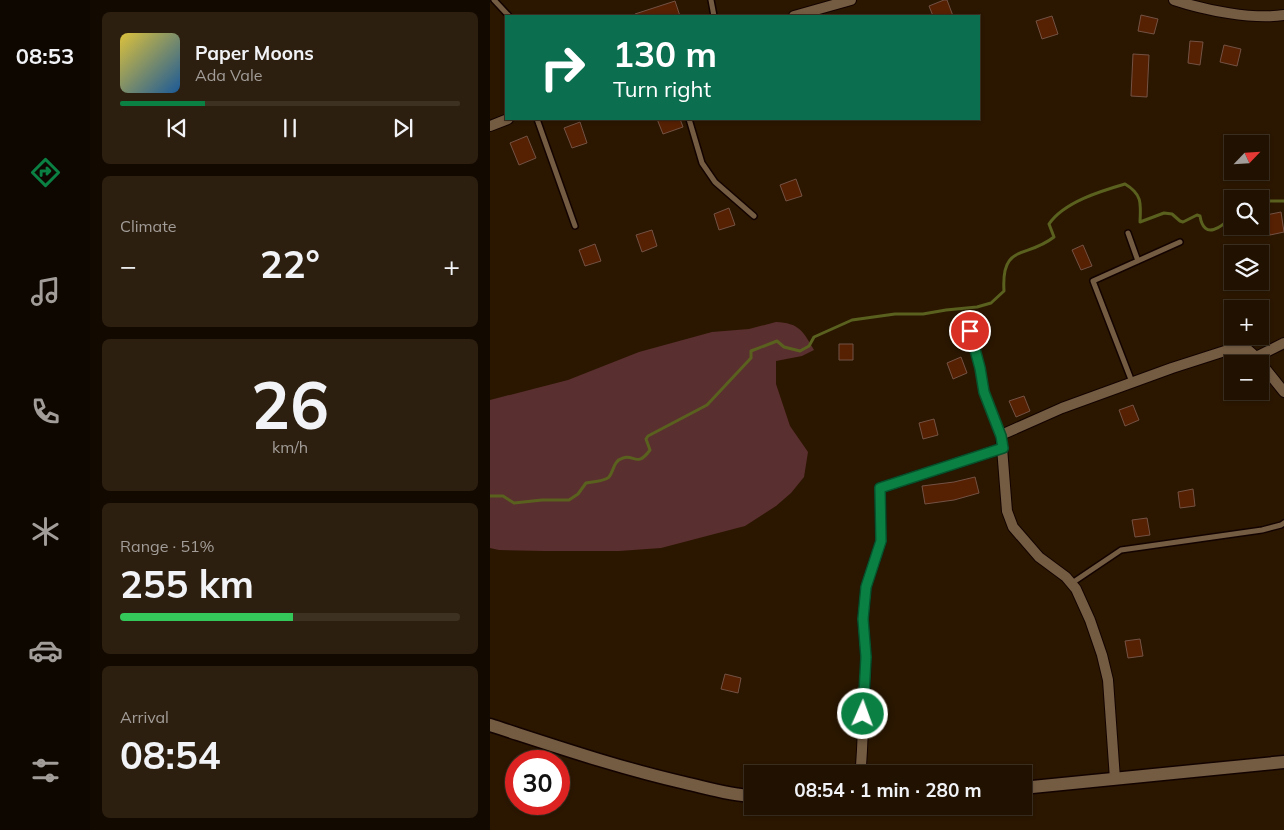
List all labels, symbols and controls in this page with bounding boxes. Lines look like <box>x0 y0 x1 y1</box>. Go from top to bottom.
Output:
text: 130 m <box>613 32 717 76</box>
icon: right <box>530 35 595 100</box>
text: Paper Moons <box>195 41 314 65</box>
text: 08:53 <box>16 42 74 70</box>
text: Ada Vale <box>195 65 262 85</box>
text: Turn right <box>613 75 711 103</box>
icon: previous <box>163 114 191 142</box>
icon: pause <box>276 114 304 142</box>
icon: next <box>389 114 417 142</box>
north arrow <box>1224 135 1269 180</box>
map controls <box>1224 135 1269 400</box>
icon: directions <box>28 155 63 190</box>
button: search <box>1224 190 1269 235</box>
text: Climate <box>120 216 176 236</box>
text: 22° <box>260 240 320 288</box>
button: layers <box>1224 245 1269 290</box>
text: − <box>120 248 137 283</box>
text: + <box>443 248 460 283</box>
icon: music <box>28 274 63 309</box>
button: + <box>1224 300 1269 345</box>
pin <box>949 310 991 352</box>
icon: arrive <box>956 317 984 345</box>
button: − <box>1224 355 1269 400</box>
text: 26 <box>251 364 329 445</box>
icon: phone <box>28 394 63 429</box>
text: km/h <box>272 437 308 457</box>
icon: climate <box>28 514 63 549</box>
text: Range · 51% <box>120 536 215 556</box>
text: 255 km <box>120 560 254 608</box>
icon: car <box>28 633 63 668</box>
position arrow <box>836 687 888 739</box>
text: Arrival <box>120 707 169 727</box>
text: 08:54 <box>120 731 221 779</box>
speed limit sign: 30 <box>505 750 570 815</box>
icon: filters <box>28 753 63 788</box>
text: 08:54 · 1 min · 280 m <box>794 778 982 802</box>

